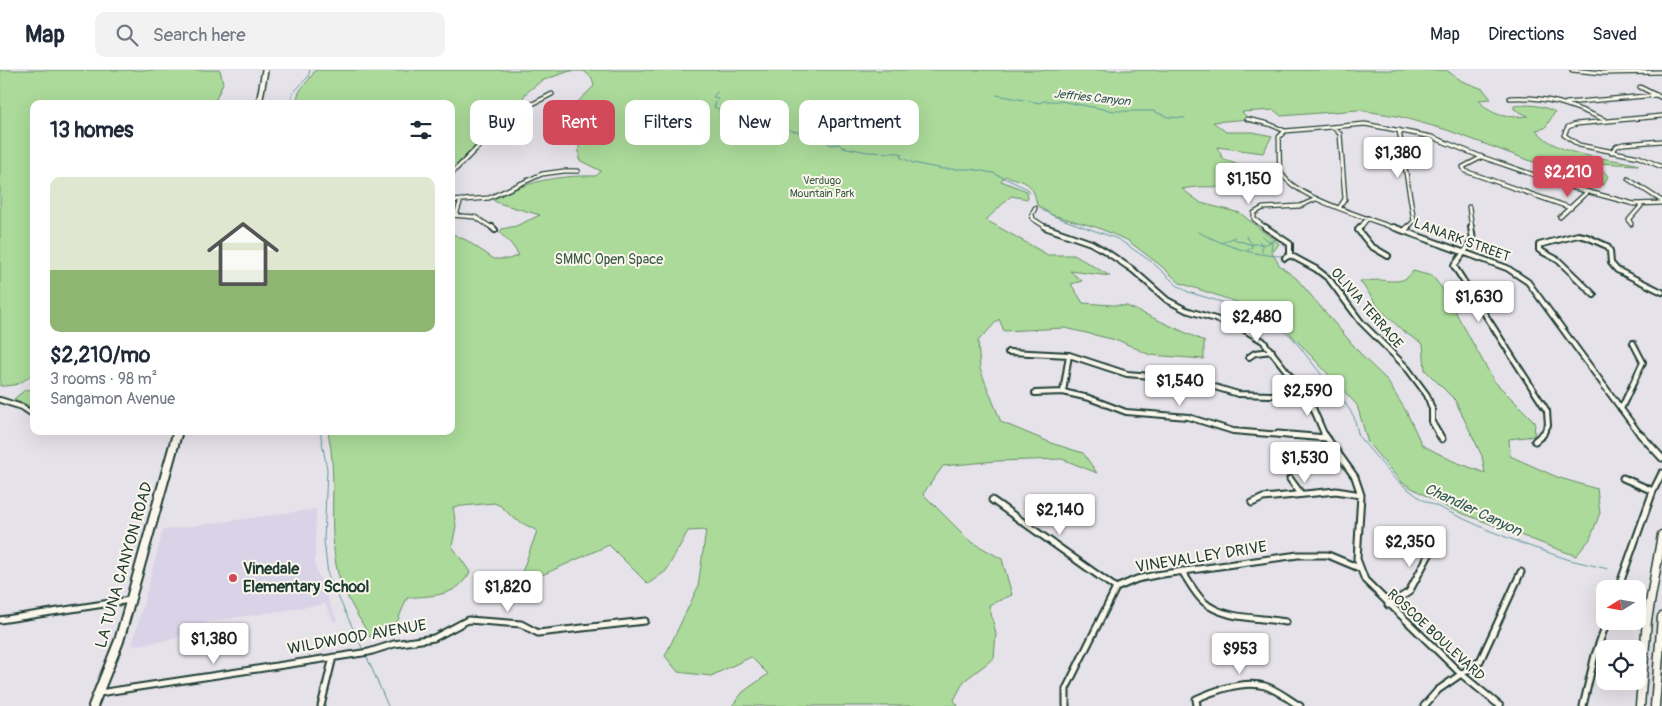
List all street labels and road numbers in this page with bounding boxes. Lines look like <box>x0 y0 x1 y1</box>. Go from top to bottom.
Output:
street label: LANARK STREET <box>1411 215 1513 265</box>
street label: OLIVIA TERRACE <box>1327 264 1407 352</box>
street label: LA TUNA CANYON ROAD <box>91 480 157 650</box>
street label: VINEVALLEY DRIVE <box>1134 537 1268 577</box>
street label: ROSCOE BOULEVARD <box>1384 585 1488 685</box>
street label: WILDWOOD AVENUE <box>286 615 428 659</box>

